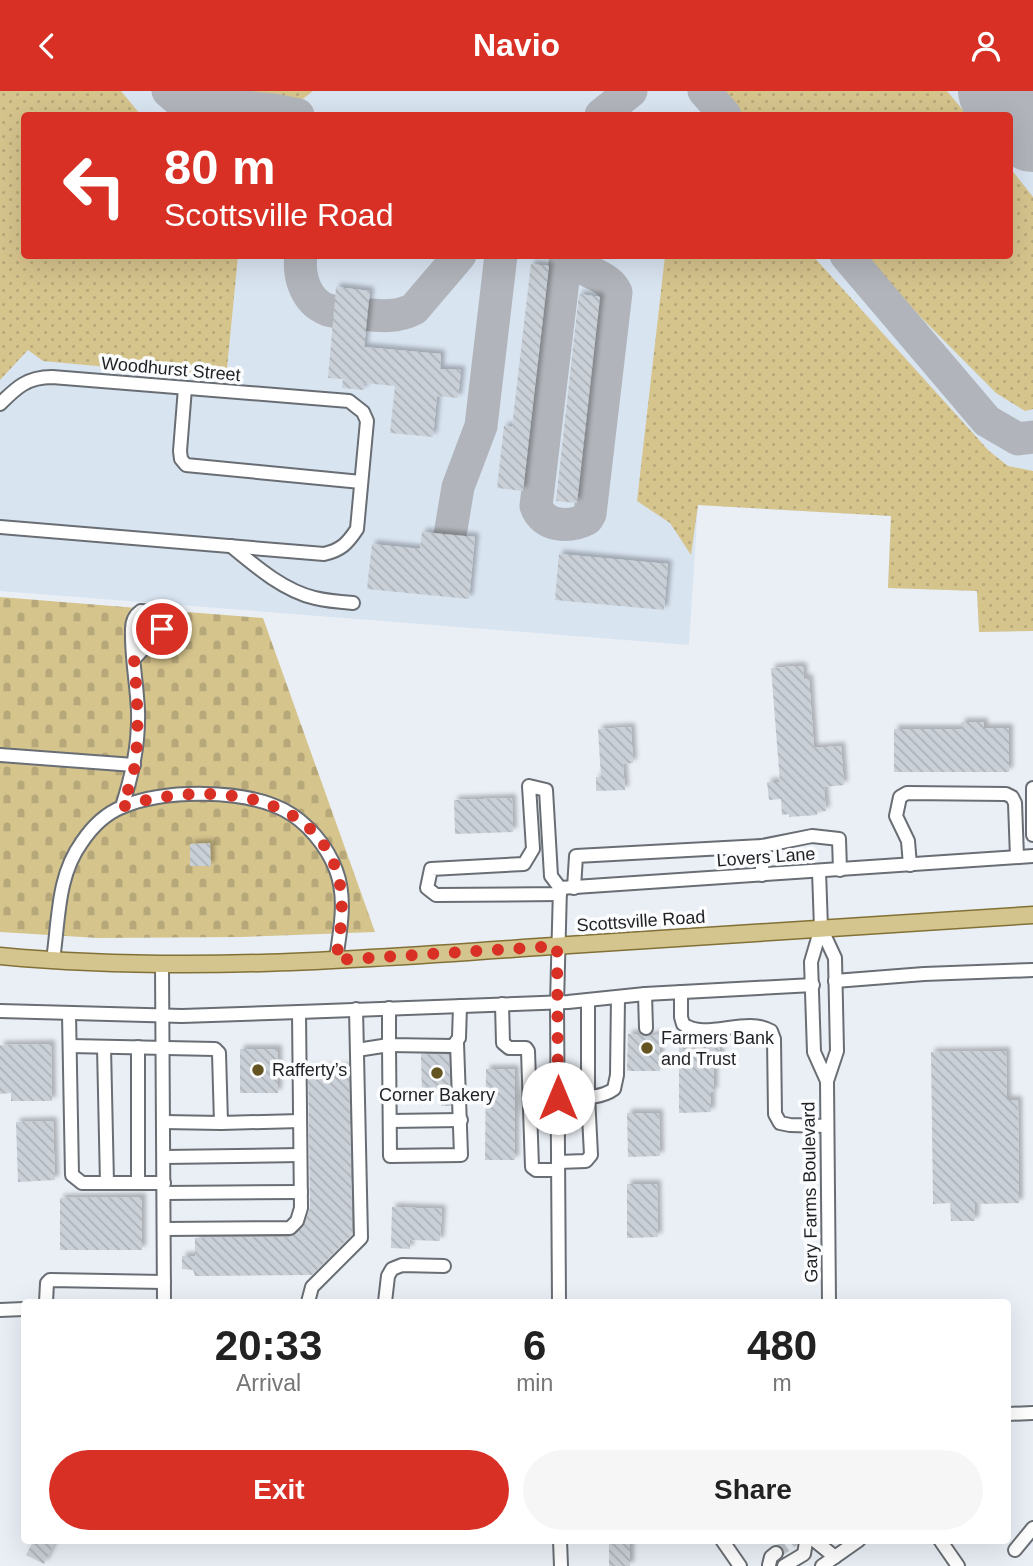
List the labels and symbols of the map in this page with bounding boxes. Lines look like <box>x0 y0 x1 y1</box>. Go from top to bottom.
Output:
street label: Woodhurst Street <box>101 353 241 385</box>
pin <box>132 599 192 659</box>
street label: Lovers Lane <box>716 844 816 870</box>
street label: Scottsville Road <box>576 907 706 935</box>
place label: Farmers Bank and Trust <box>661 1028 775 1069</box>
marker: Farmers Bank and Trust <box>639 1040 655 1056</box>
place label: Rafferty’s <box>272 1060 347 1080</box>
position arrow <box>521 1061 595 1135</box>
marker: Rafferty’s <box>250 1062 266 1078</box>
marker: Corner Bakery <box>429 1065 445 1081</box>
place label: Corner Bakery <box>379 1085 495 1105</box>
street label: Gary Farms Boulevard <box>798 1101 822 1283</box>

